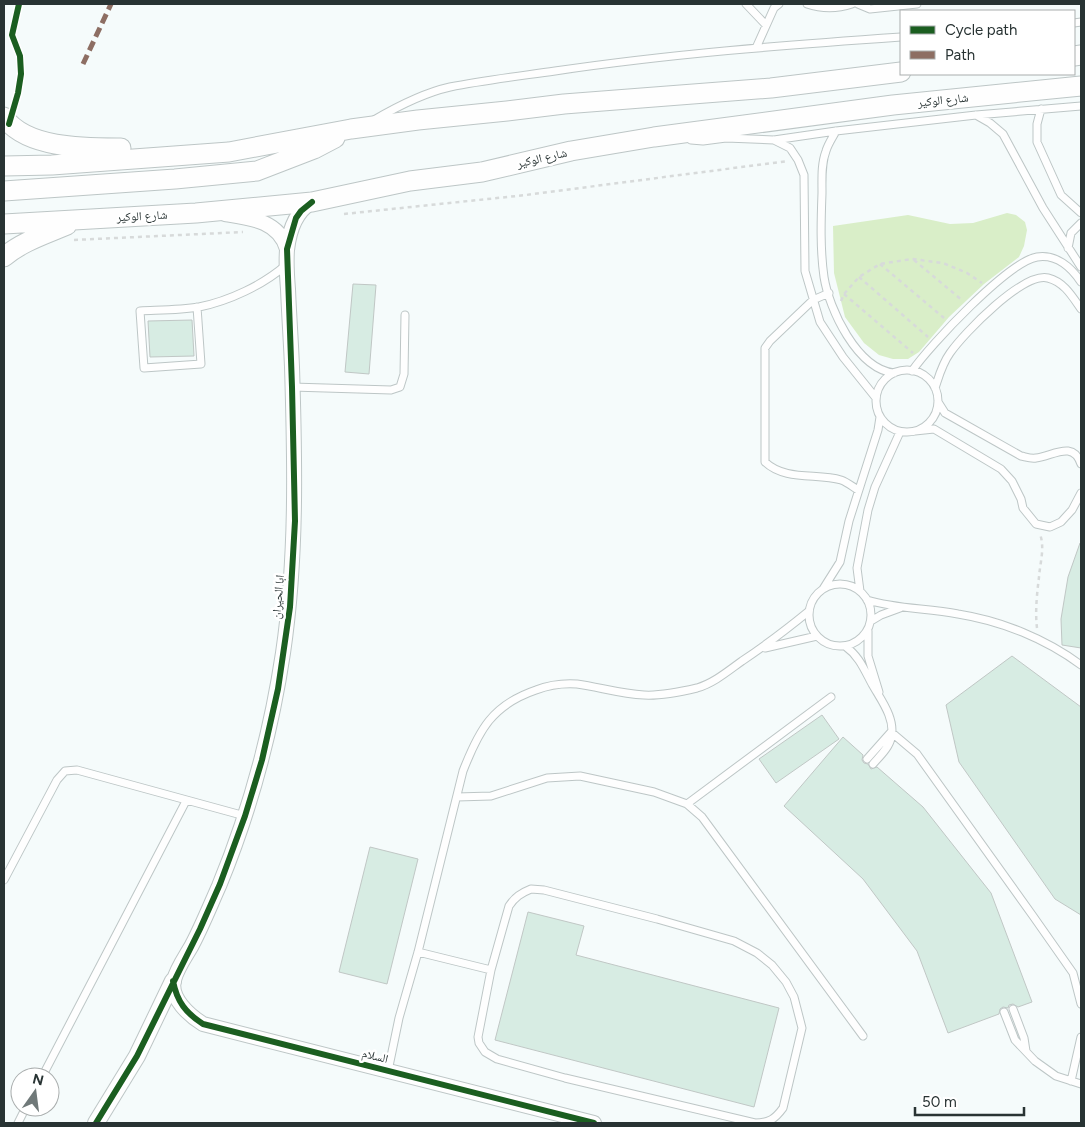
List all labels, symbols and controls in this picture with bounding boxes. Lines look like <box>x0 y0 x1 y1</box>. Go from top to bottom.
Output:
legend <box>900 10 1075 75</box>
text: Cycle path <box>945 21 1017 39</box>
text: Path <box>945 46 975 64</box>
street label: شارع الوكير <box>916 90 969 111</box>
street label: شارع الوكير <box>515 145 569 172</box>
street label: شارع الوكير <box>115 208 168 225</box>
street label: ابا الحيران <box>269 574 287 620</box>
street label: السلام <box>360 1046 390 1067</box>
north arrow <box>10 1067 60 1117</box>
text: N <box>31 1070 45 1089</box>
scale bar <box>915 1084 1024 1116</box>
text: 50 m <box>922 1093 957 1111</box>

